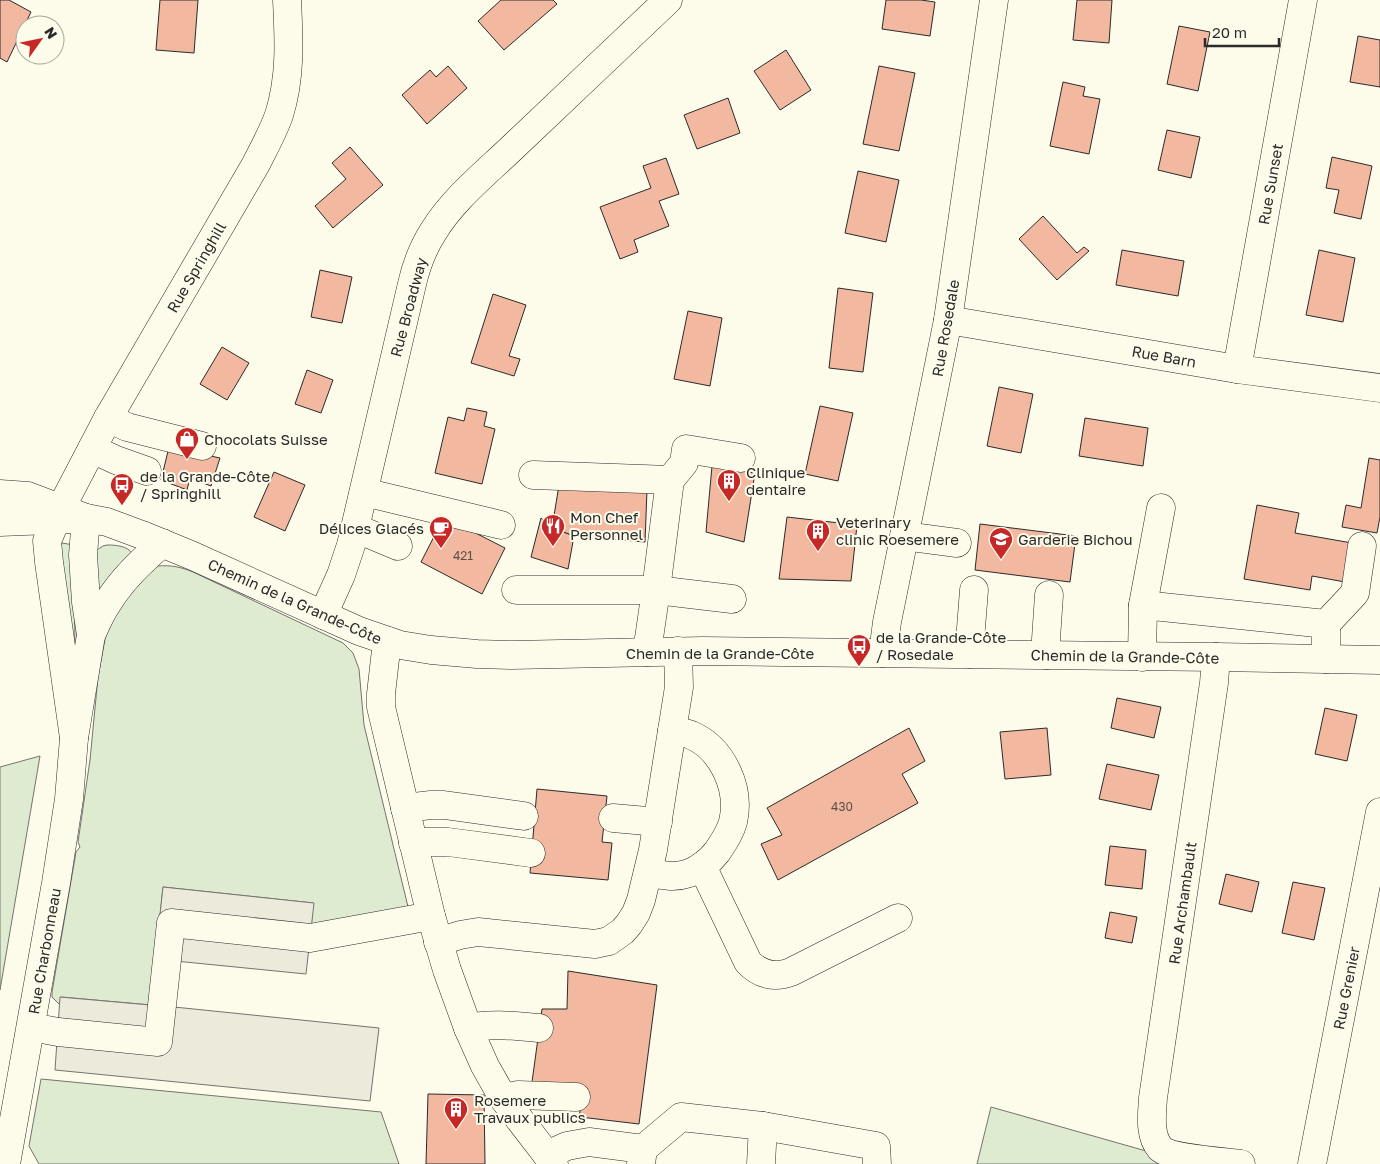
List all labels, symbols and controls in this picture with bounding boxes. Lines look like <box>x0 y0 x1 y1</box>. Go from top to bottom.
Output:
north arrow <box>15 15 65 65</box>
scale bar <box>1205 15 1279 47</box>
text: 20 m <box>1212 23 1247 41</box>
text: N <box>41 24 61 42</box>
street label: Rue Sunset <box>1254 142 1286 226</box>
street label: Rue Springhill <box>163 218 229 315</box>
street label: Rue Broadway <box>386 255 430 359</box>
street label: Rue Rosedale <box>928 278 962 378</box>
street label: Rue Barn <box>1130 341 1198 371</box>
shop icon: Chocolats Suisse <box>174 426 200 460</box>
place label: Chocolats Suisse <box>204 430 328 448</box>
place label: Clinique dentaire <box>746 463 806 498</box>
place label: de la Grande-Côte / Springhill <box>140 467 271 502</box>
building icon: Clinique dentaire <box>716 468 742 502</box>
bus stop icon: de la Grande-Côte / Springhill <box>109 472 135 506</box>
place label: Mon Chef Personnel <box>570 508 643 543</box>
restaurant icon: Mon Chef Personnel <box>540 513 566 547</box>
place label: Veterinary clinic Roesemere <box>836 513 959 548</box>
cafe icon: Délices Glacés <box>428 515 454 549</box>
building icon: Veterinary clinic Roesemere <box>805 518 831 552</box>
place label: Délices Glacés <box>319 519 424 537</box>
school or university icon: Garderie Bichou <box>988 526 1014 560</box>
place label: Garderie Bichou <box>1018 530 1133 548</box>
house number: 421 <box>453 548 473 563</box>
street label: Chemin de la Grande-Côte <box>205 554 385 648</box>
place label: de la Grande-Côte / Rosedale <box>876 628 1007 663</box>
bus stop icon: de la Grande-Côte / Rosedale <box>846 633 872 667</box>
street label: Chemin de la Grande-Côte <box>626 644 815 662</box>
street label: Chemin de la Grande-Côte <box>1031 645 1220 667</box>
house number: 430 <box>831 799 853 814</box>
street label: Rue Archambault <box>1164 841 1200 965</box>
street label: Rue Charbonneau <box>24 886 64 1016</box>
street label: Rue Grenier <box>1329 945 1363 1031</box>
place label: Rosemere Travaux publics <box>474 1091 586 1126</box>
building icon: Rosemere Travaux publics <box>443 1096 469 1130</box>

